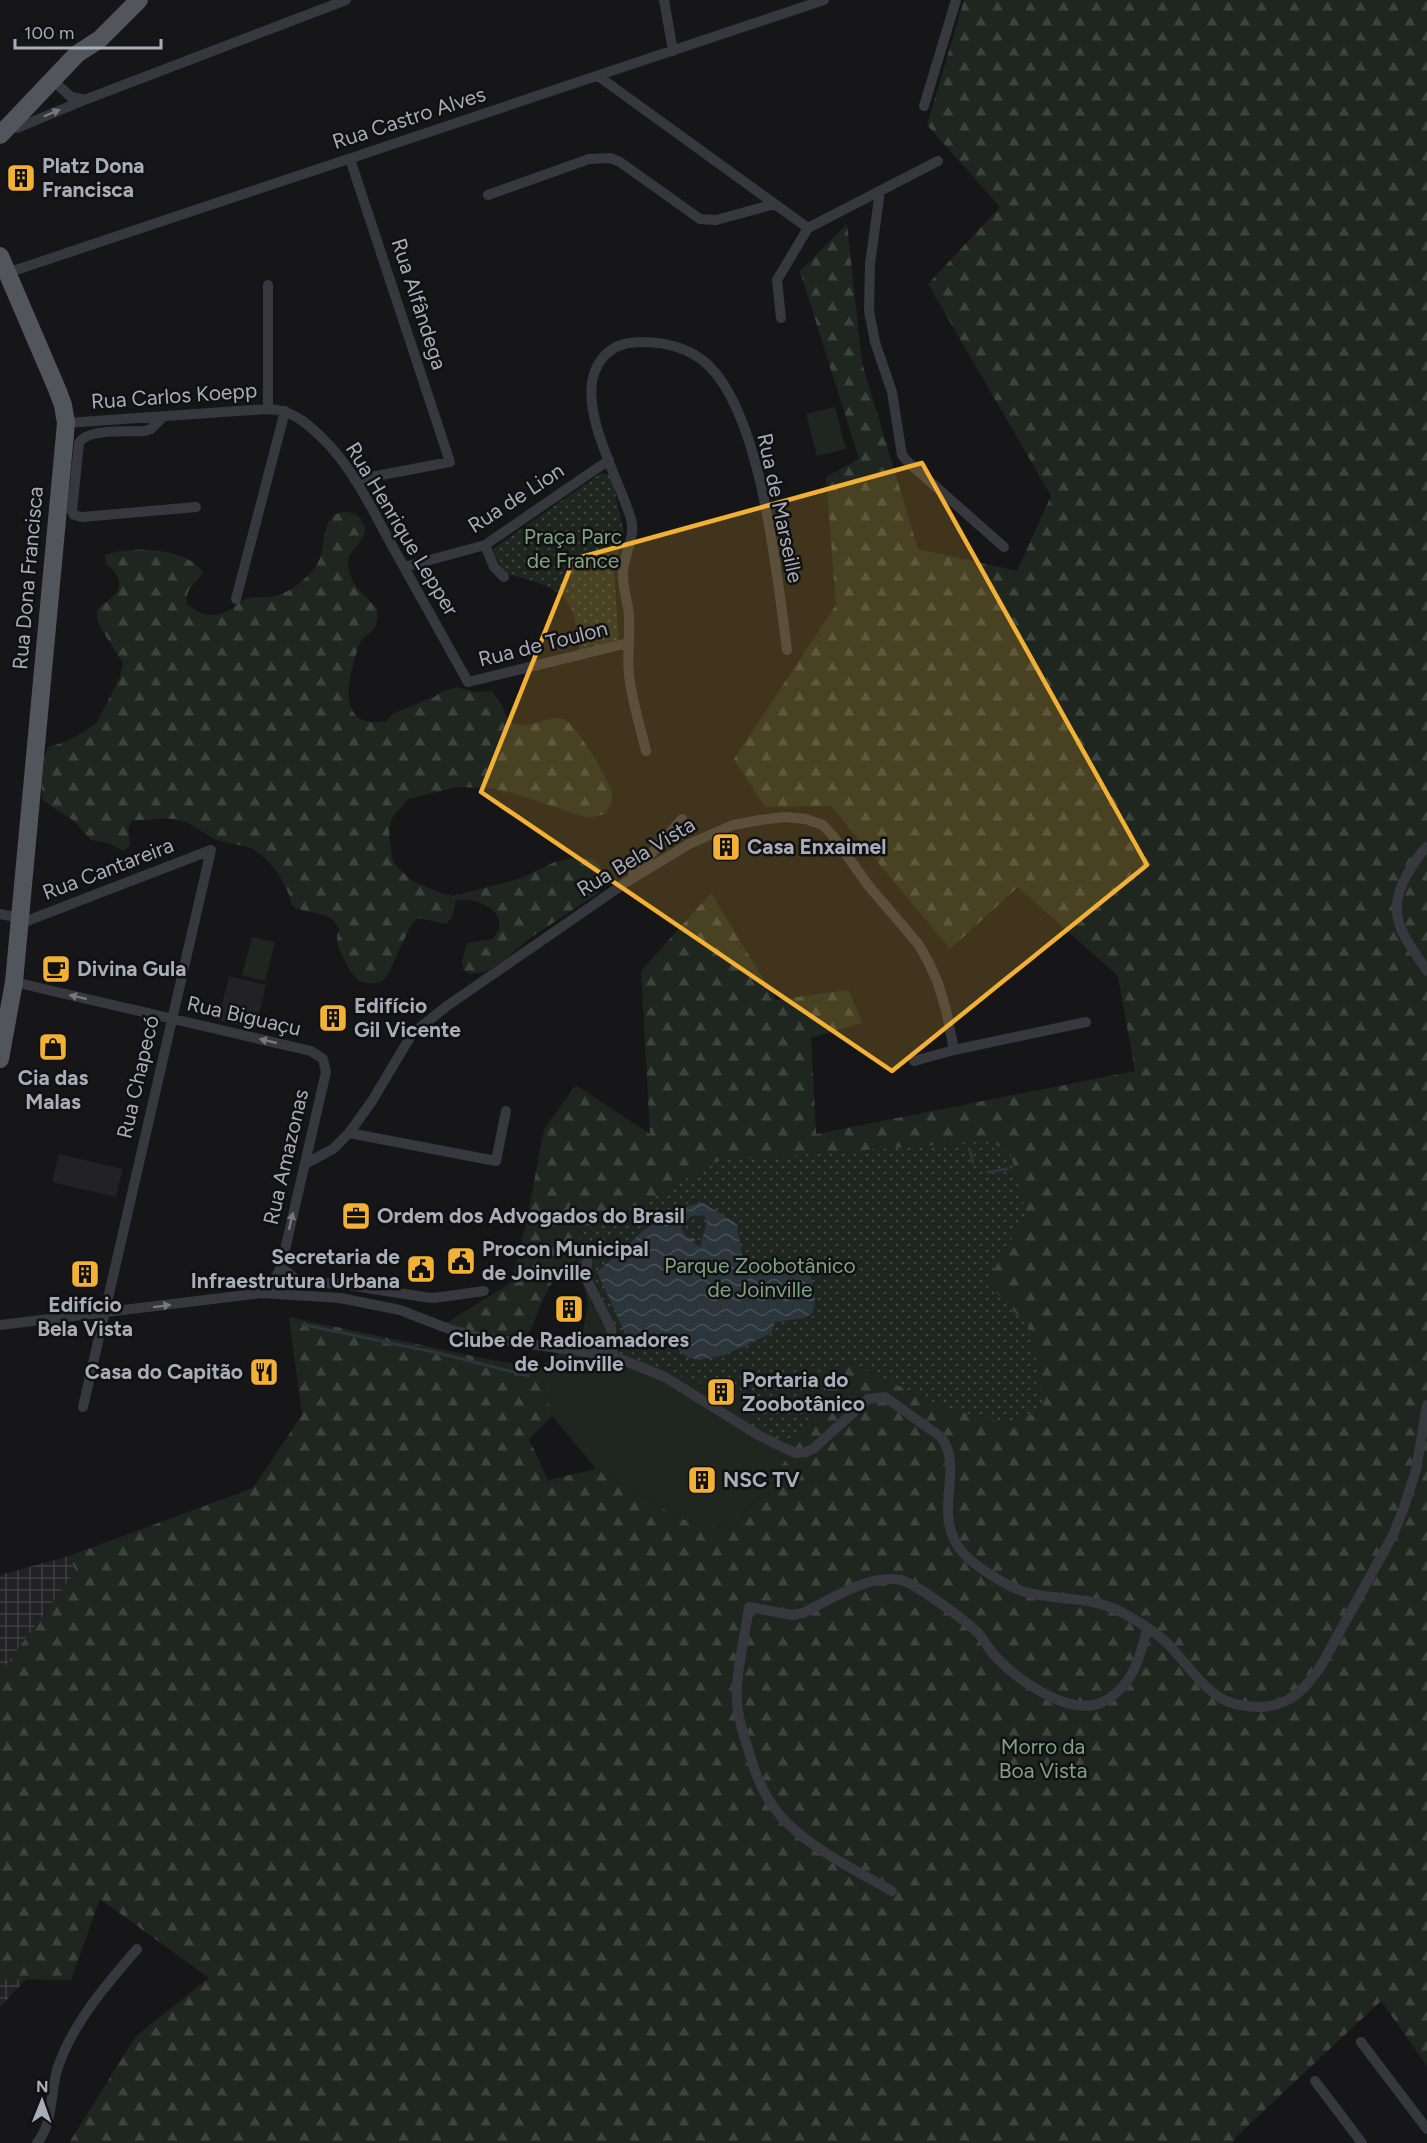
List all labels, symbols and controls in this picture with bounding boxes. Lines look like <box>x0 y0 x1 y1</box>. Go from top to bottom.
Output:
scale bar <box>15 12 160 50</box>
text: 100 m <box>24 22 74 44</box>
street label: Rua Castro Alves <box>329 81 489 154</box>
one-way arrow <box>43 108 61 117</box>
place label: Platz Dona Francisca <box>42 153 145 202</box>
building icon: Platz Dona Francisca <box>5 162 37 194</box>
street label: Rua Alfândega <box>386 235 452 373</box>
street label: Rua Carlos Koepp <box>90 377 258 414</box>
street label: Rua de Marseille <box>752 431 809 585</box>
street label: Rua Henrique Lepper <box>341 437 464 620</box>
street label: Rua de Lion <box>463 457 568 538</box>
street label: Rua Dona Francisca <box>7 485 48 671</box>
park label: Praça Parc de France <box>524 524 622 573</box>
street label: Rua de Toulon <box>476 615 610 672</box>
street label: Rua Bela Vista <box>572 812 699 902</box>
building icon: Casa Enxaimel <box>710 831 742 863</box>
street label: Rua Cantareira <box>39 832 177 905</box>
place label: Casa Enxaimel <box>747 834 886 859</box>
cafe icon: Divina Gula <box>40 953 72 985</box>
place label: Divina Gula <box>77 956 186 981</box>
street label: Rua Biguaçu <box>185 990 304 1041</box>
one-way arrow <box>69 991 87 1001</box>
place label: Edifício Gil Vicente <box>354 993 461 1042</box>
building icon: Edifício Gil Vicente <box>317 1002 349 1034</box>
street label: Rua Chapecó <box>111 1013 164 1141</box>
shop icon: Cia das Malas <box>37 1031 69 1063</box>
one-way arrow <box>259 1036 277 1046</box>
place label: Cia das Malas <box>18 1065 88 1114</box>
street label: Rua Amazonas <box>258 1087 313 1227</box>
office icon: Ordem dos Advogados do Brasil <box>340 1200 372 1232</box>
place label: Ordem dos Advogados do Brasil <box>377 1203 685 1228</box>
one-way arrow <box>287 1212 297 1230</box>
place label: Procon Municipal de Joinville <box>482 1236 649 1285</box>
place label: Secretaria de Infraestrutura Urbana <box>191 1244 400 1293</box>
public building icon: Procon Municipal de Joinville <box>445 1245 477 1277</box>
public building icon: Secretaria de Infraestrutura Urbana <box>405 1253 437 1285</box>
park label: Parque Zoobotânico de Joinville <box>664 1253 856 1302</box>
building icon: Edifício Bela Vista <box>69 1258 101 1290</box>
place label: Edifício Bela Vista <box>37 1292 133 1341</box>
building icon: Clube de Radioamadores de Joinville <box>553 1293 585 1325</box>
one-way arrow <box>153 1301 172 1310</box>
place label: Clube de Radioamadores de Joinville <box>449 1327 689 1376</box>
restaurant icon: Casa do Capitão <box>248 1356 280 1388</box>
place label: Casa do Capitão <box>85 1359 243 1384</box>
place label: Portaria do Zoobotânico <box>742 1367 865 1416</box>
building icon: Portaria do Zoobotânico <box>705 1376 737 1408</box>
building icon: NSC TV <box>686 1464 718 1496</box>
place label: NSC TV <box>723 1467 800 1492</box>
park label: Morro da Boa Vista <box>999 1734 1087 1783</box>
north arrow <box>12 2071 72 2131</box>
text: N <box>36 2077 49 2096</box>

